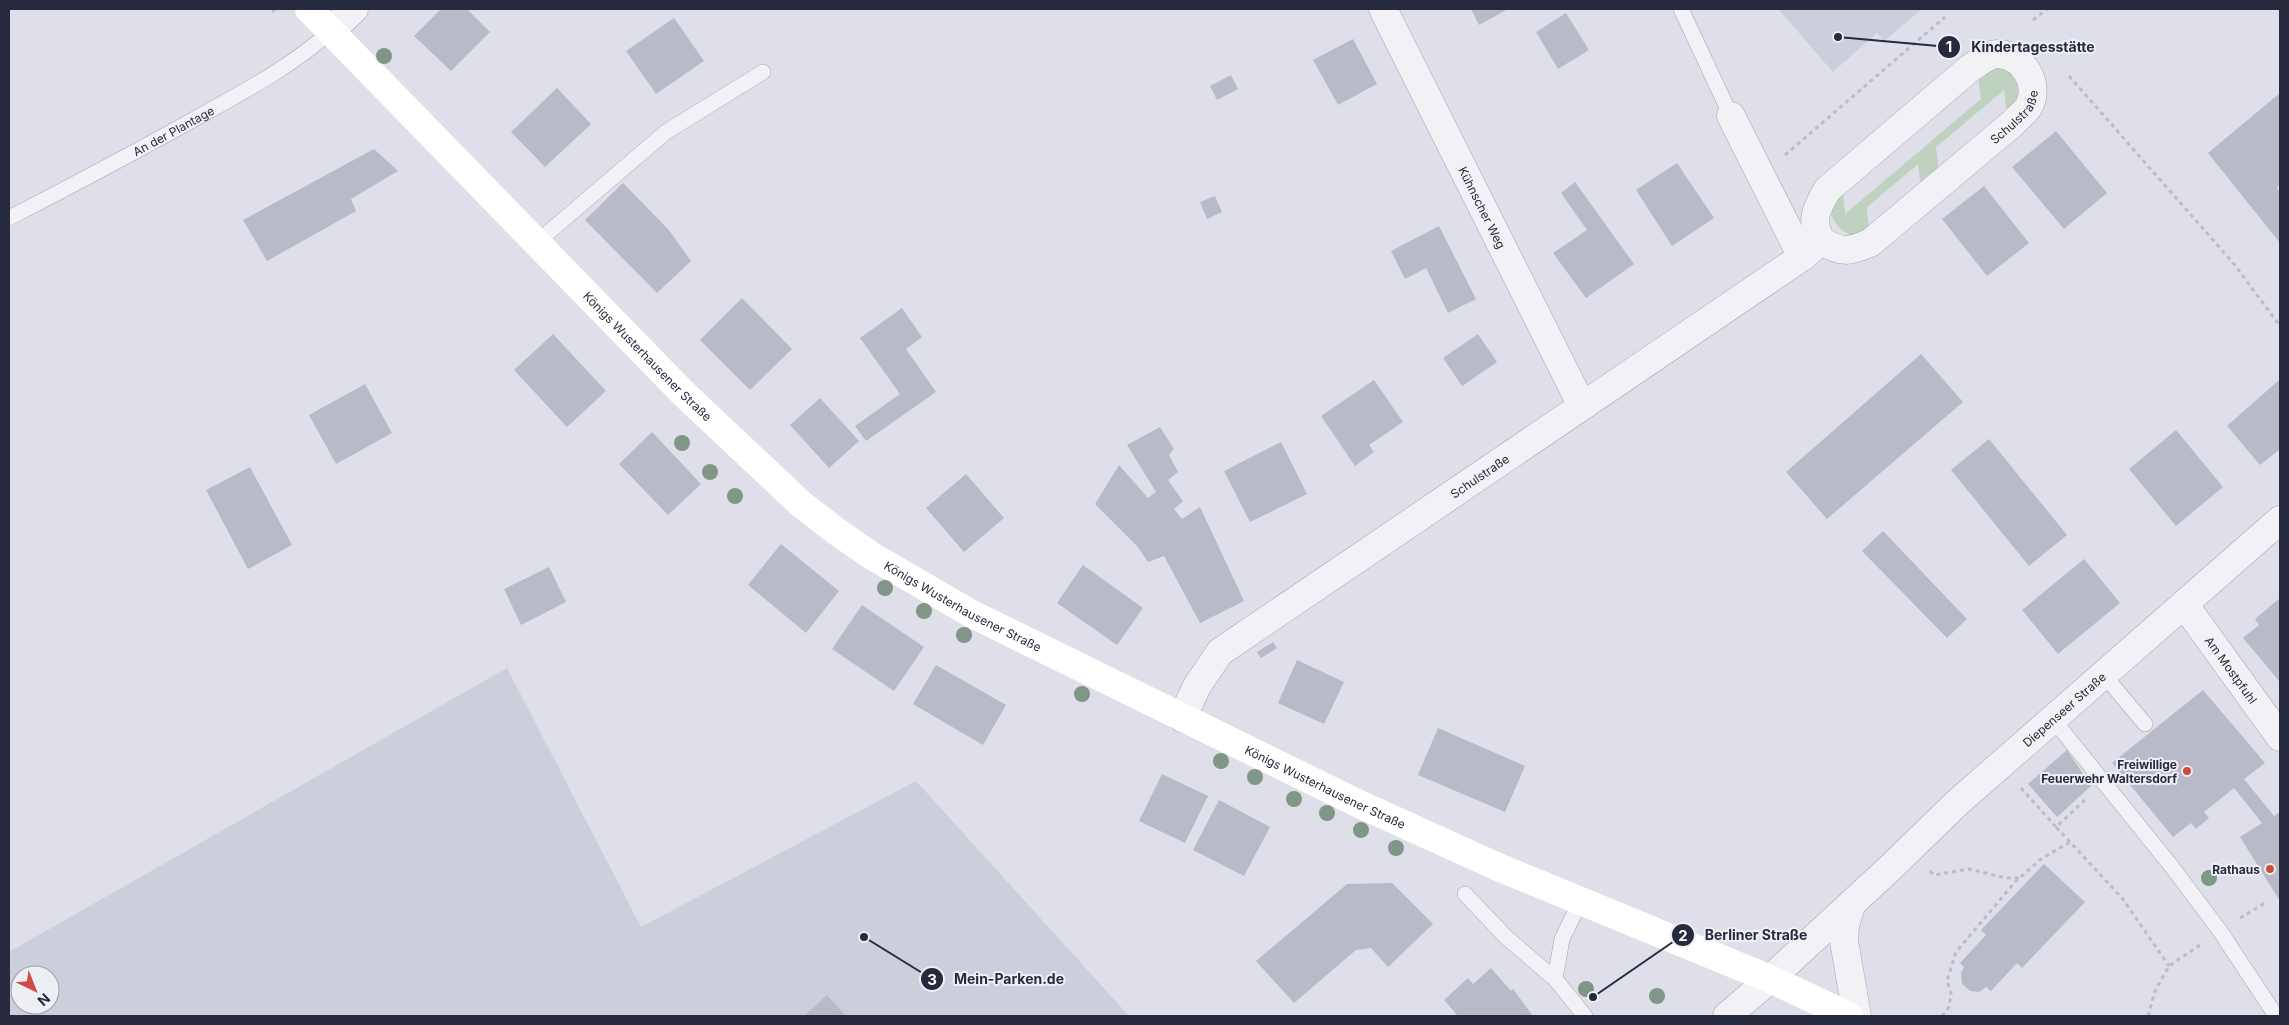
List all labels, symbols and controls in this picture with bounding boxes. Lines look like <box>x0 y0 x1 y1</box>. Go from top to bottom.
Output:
callout: Kindertagesstätte <box>1936 32 2104 61</box>
text: 1 <box>1946 37 1952 56</box>
text: Kindertagesstätte <box>1971 38 2095 55</box>
street label: Schulstraße <box>1987 90 2040 147</box>
street label: An der Plantage <box>130 102 216 159</box>
street label: Kühnscher Weg <box>1456 164 1509 251</box>
street label: Königs Wusterhausener Straße <box>581 288 715 424</box>
street label: Schulstraße <box>1447 451 1512 501</box>
street label: Königs Wusterhausener Straße <box>882 557 1044 654</box>
street label: Am Mostpfuhl <box>2202 633 2261 706</box>
street label: Diepenseer Straße <box>2019 669 2109 750</box>
street label: Königs Wusterhausener Straße <box>1243 742 1408 832</box>
place label: Freiwillige Feuerwehr Waltersdorf <box>2041 757 2177 786</box>
marker: Freiwillige Feuerwehr Waltersdorf <box>2181 765 2193 777</box>
place label: Rathaus <box>2212 862 2260 877</box>
marker: Rathaus <box>2264 863 2276 875</box>
callout: Berliner Straße <box>1670 921 1818 950</box>
text: 2 <box>1678 926 1688 945</box>
text: Berliner Straße <box>1705 926 1807 943</box>
north arrow <box>10 965 60 1015</box>
callout: Mein-Parken.de <box>919 965 1074 994</box>
text: 3 <box>927 970 937 989</box>
text: Mein-Parken.de <box>954 970 1064 987</box>
text: N <box>35 990 54 1010</box>

